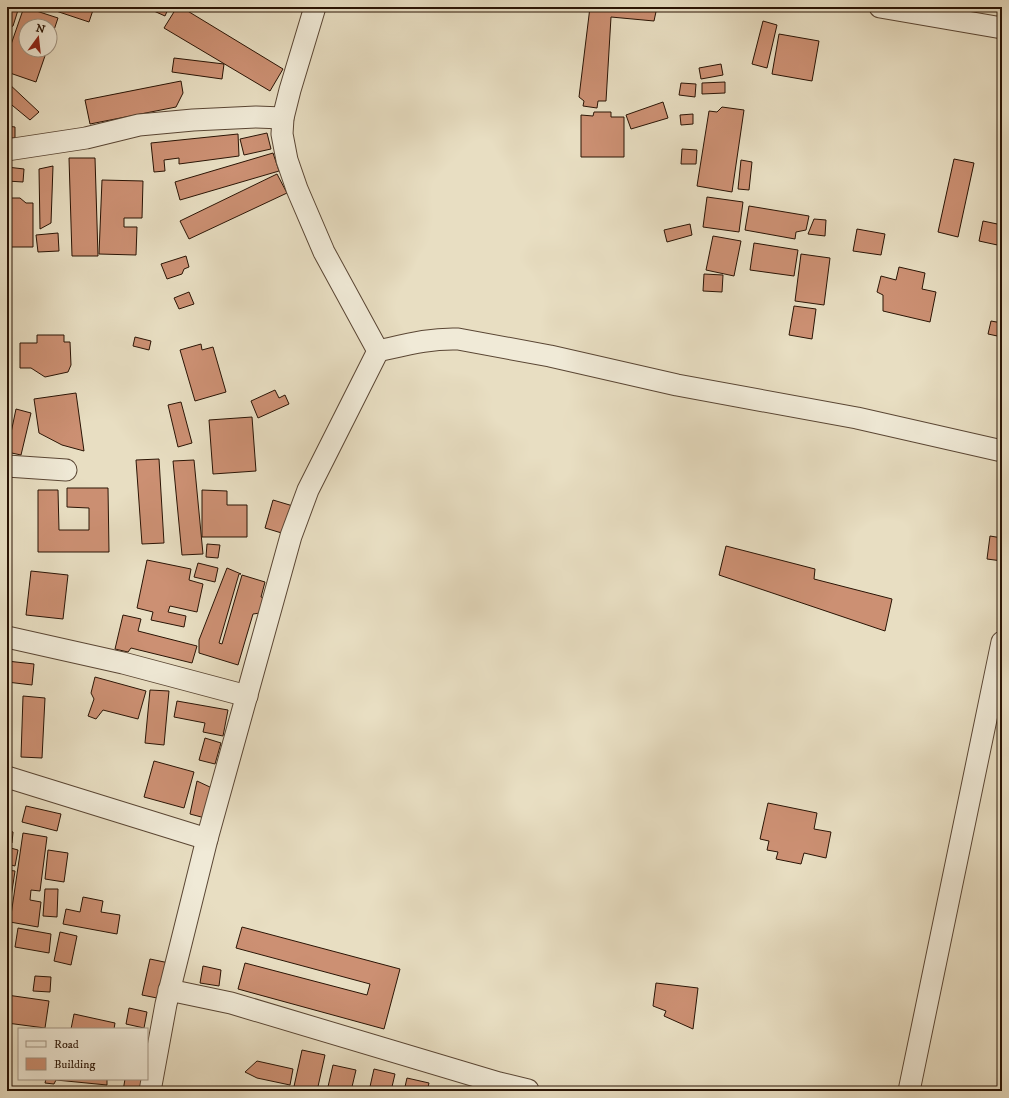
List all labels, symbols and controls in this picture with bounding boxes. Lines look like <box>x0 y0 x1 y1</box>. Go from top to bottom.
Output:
north arrow <box>18 18 58 58</box>
text: N <box>34 21 47 37</box>
legend <box>18 1028 148 1080</box>
text: Road <box>54 1037 79 1052</box>
text: Building <box>54 1057 95 1072</box>

